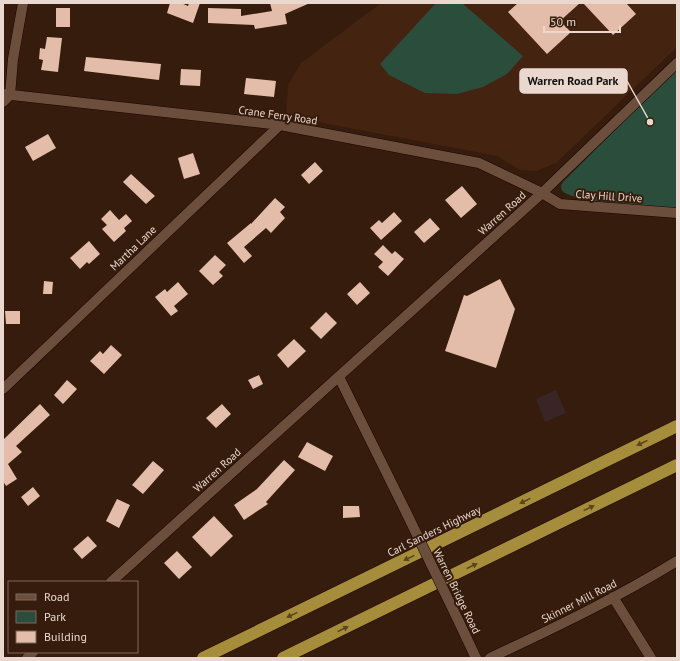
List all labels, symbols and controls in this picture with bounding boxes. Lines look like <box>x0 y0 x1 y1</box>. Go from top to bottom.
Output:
scale bar <box>544 8 620 34</box>
text: 50 m <box>550 14 576 29</box>
callout: Warren Road Park <box>520 69 627 93</box>
text: Warren Road Park <box>528 73 619 88</box>
street label: Crane Ferry Road <box>238 103 318 127</box>
street label: Clay Hill Drive <box>575 187 643 205</box>
street label: Warren Road <box>475 188 529 238</box>
street label: Martha Lane <box>107 222 159 273</box>
one-way arrow <box>636 440 648 446</box>
street label: Warren Road <box>190 445 244 495</box>
one-way arrow <box>520 498 531 504</box>
street label: Carl Sanders Highway <box>385 502 484 560</box>
one-way arrow <box>583 505 595 511</box>
street label: Warren Bridge Road <box>430 546 484 636</box>
one-way arrow <box>403 555 414 561</box>
one-way arrow <box>467 562 478 569</box>
street label: Skinner Mill Road <box>539 576 619 626</box>
legend <box>8 581 138 653</box>
text: Road <box>44 589 69 604</box>
text: Park <box>44 609 66 624</box>
one-way arrow <box>286 612 297 618</box>
one-way arrow <box>337 626 349 632</box>
text: Building <box>44 629 87 644</box>

